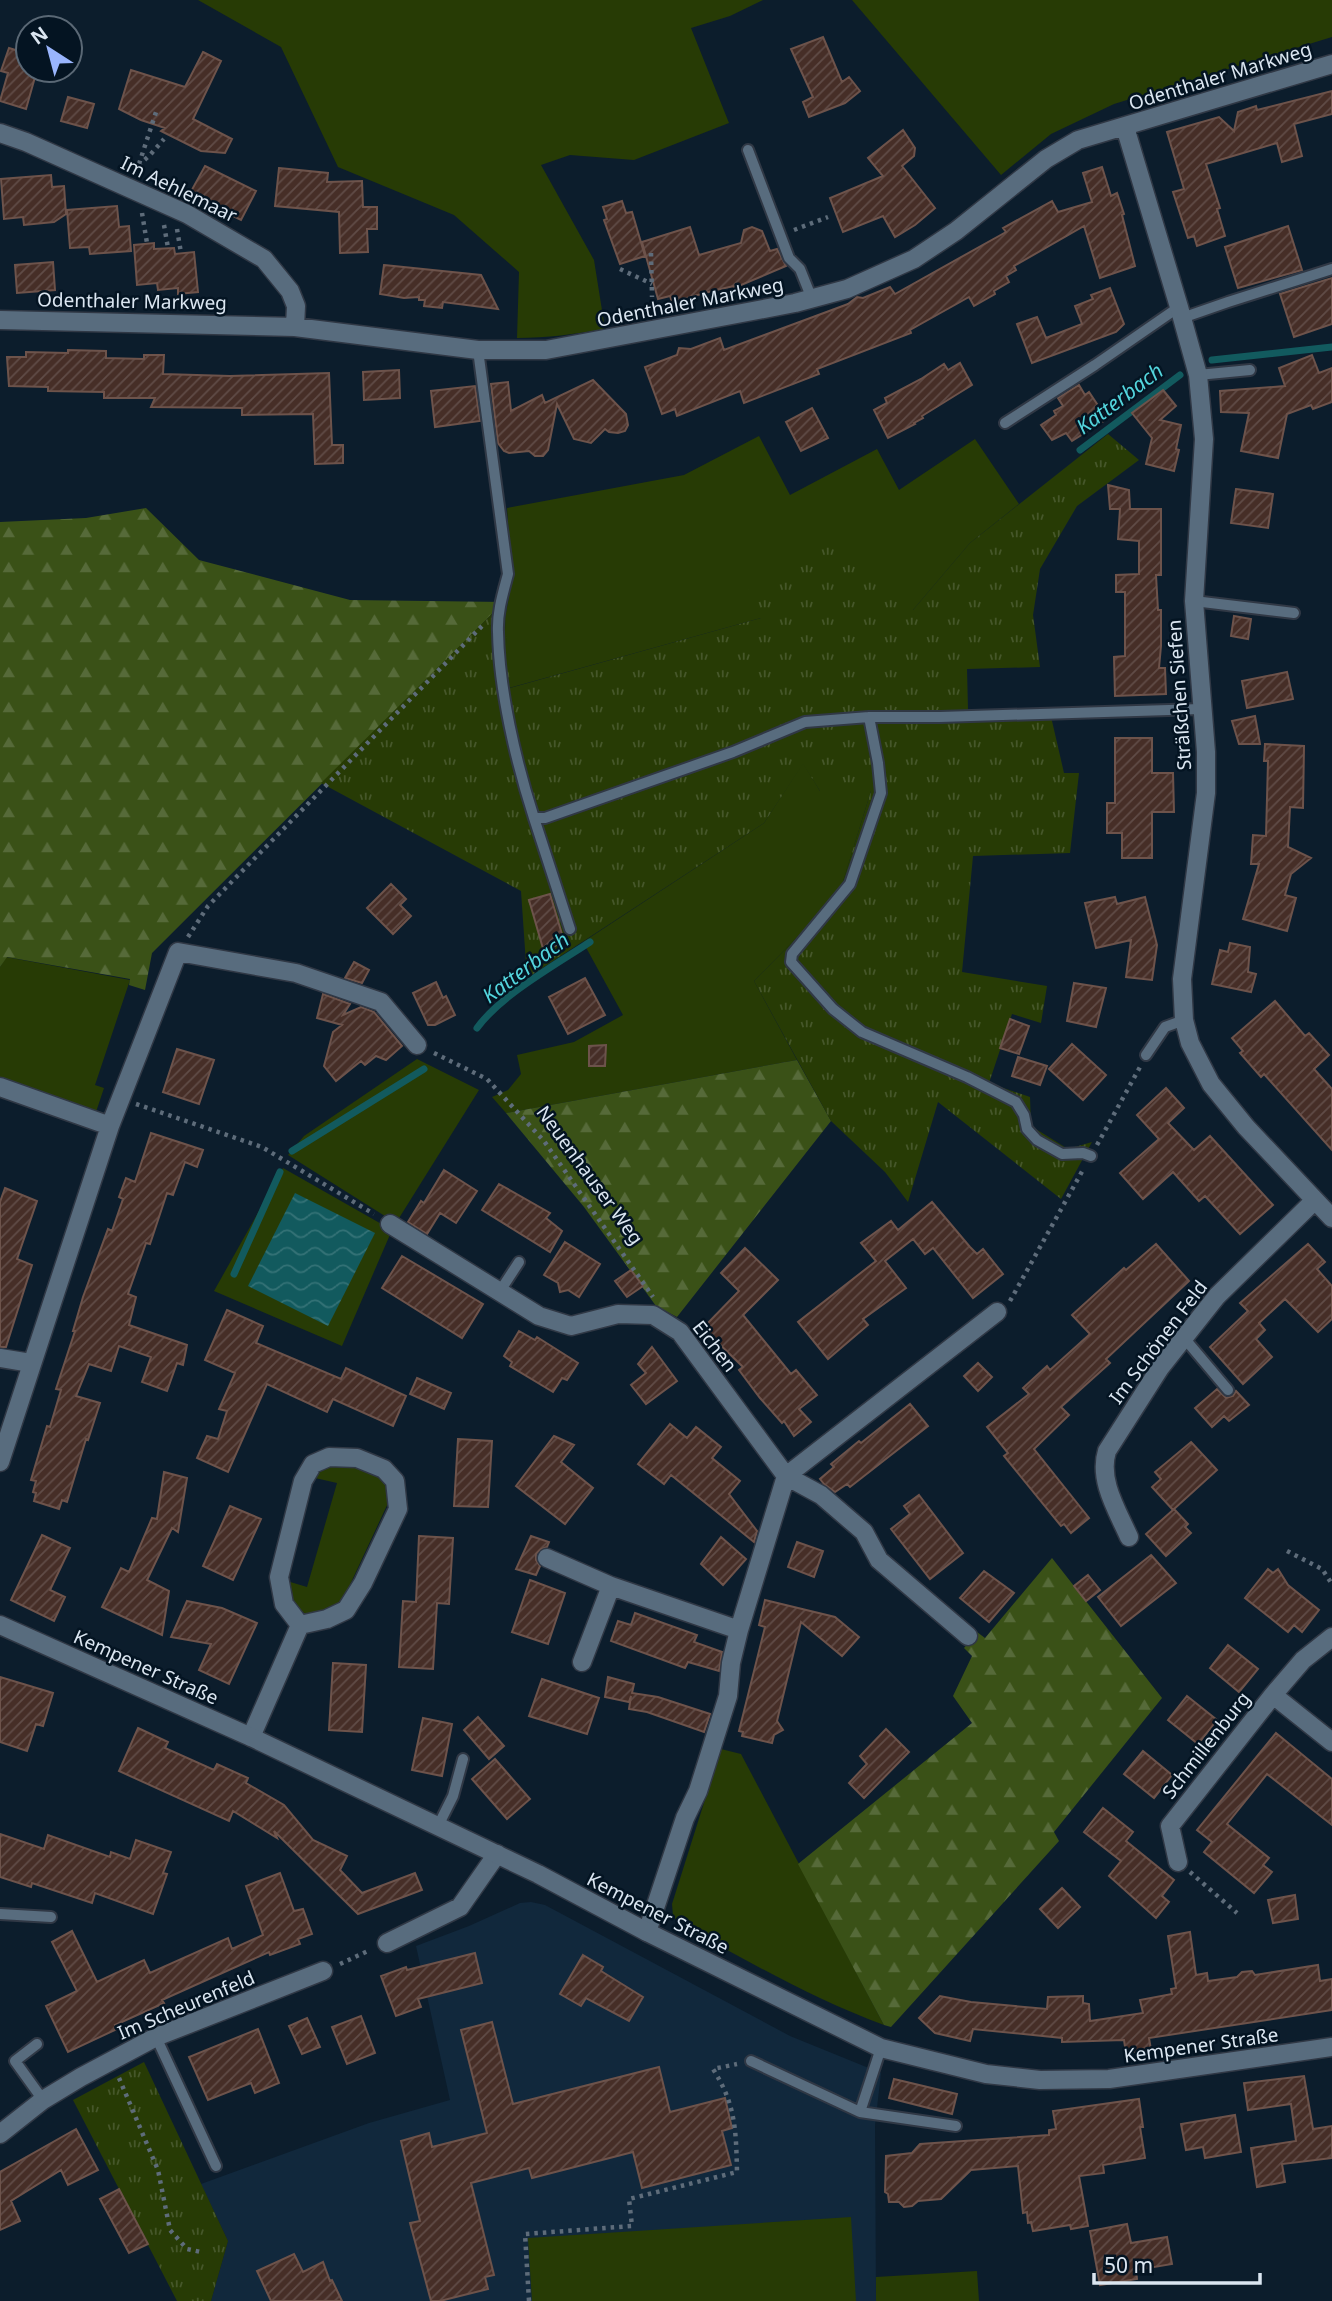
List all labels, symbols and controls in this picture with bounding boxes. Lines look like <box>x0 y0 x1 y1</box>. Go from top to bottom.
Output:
north arrow <box>14 14 84 84</box>
text: N <box>25 20 53 50</box>
street label: Odenthaler Markweg <box>1125 36 1315 116</box>
street label: Im Aehlemaar <box>117 150 242 228</box>
street label: Odenthaler Markweg <box>594 271 786 333</box>
street label: Odenthaler Markweg <box>37 286 227 316</box>
water label: Katterbach <box>1070 356 1169 440</box>
street label: Sträßchen Siefen <box>1161 619 1197 771</box>
water label: Katterbach <box>476 925 575 1009</box>
street label: Neuenhauser Weg <box>531 1100 649 1250</box>
street label: Im Schönen Feld <box>1103 1275 1213 1409</box>
street label: Eichen <box>687 1315 743 1377</box>
street label: Kempener Straße <box>69 1623 223 1711</box>
street label: Schmillenburg <box>1156 1686 1256 1804</box>
street label: Kempener Straße <box>583 1866 733 1960</box>
street label: Im Scheurenfeld <box>113 1964 259 2046</box>
street label: Kempener Straße <box>1122 2021 1280 2069</box>
scale bar <box>1094 2242 1260 2286</box>
text: 50 m <box>1104 2251 1153 2279</box>

